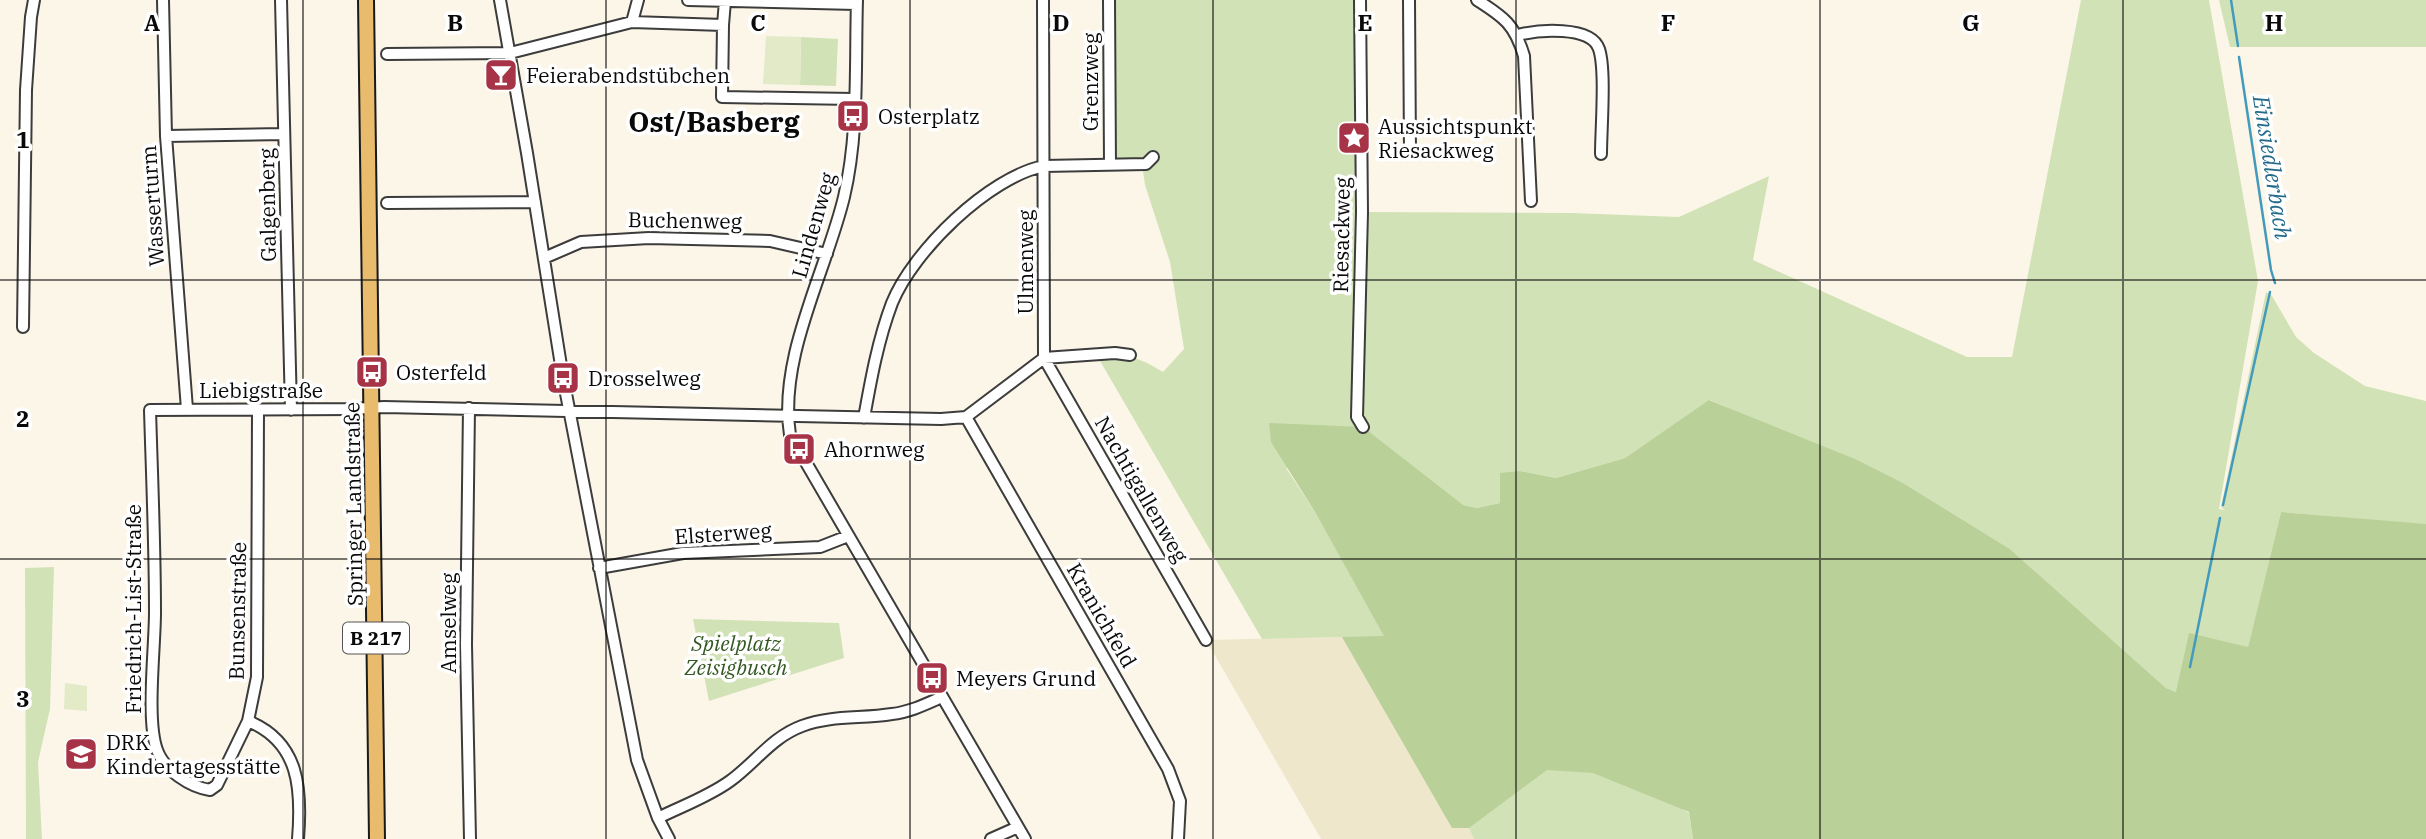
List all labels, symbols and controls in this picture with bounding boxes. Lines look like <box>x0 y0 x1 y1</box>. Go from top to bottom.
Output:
text: A <box>144 7 160 37</box>
text: B <box>447 7 463 37</box>
text: C <box>750 7 766 37</box>
text: D <box>1052 7 1070 37</box>
text: E <box>1357 7 1373 37</box>
text: F <box>1661 7 1675 37</box>
text: G <box>1962 7 1980 37</box>
text: H <box>2265 7 2283 37</box>
street label: Grenzweg <box>1076 32 1104 131</box>
bar icon: Feierabendstübchen <box>482 56 520 94</box>
place label: Feierabendstübchen <box>526 61 730 89</box>
water label: Einsiedlerbach <box>2247 92 2299 241</box>
bus stop icon: Osterplatz <box>834 97 872 135</box>
place label: Osterplatz <box>878 102 980 130</box>
district label: Ost/Basberg <box>628 103 800 140</box>
place label: Aussichtspunkt Riesackweg <box>1378 112 1532 164</box>
place icon: Aussichtspunkt Riesackweg <box>1335 119 1373 157</box>
text: 1 <box>16 124 30 154</box>
street label: Wasserturm <box>134 144 170 268</box>
street label: Galgenberg <box>252 147 282 262</box>
street label: Lindenweg <box>785 168 842 281</box>
street label: Riesackweg <box>1326 176 1356 293</box>
street label: Buchenweg <box>628 205 743 235</box>
street label: Ulmenweg <box>1011 209 1039 315</box>
bus stop icon: Osterfeld <box>353 353 391 391</box>
place label: Osterfeld <box>396 358 487 386</box>
bus stop icon: Drosselweg <box>544 359 582 397</box>
place label: Drosselweg <box>588 364 701 392</box>
street label: Liebigstraße <box>199 376 323 404</box>
street label: Springer Landstraße <box>337 402 369 606</box>
text: 2 <box>16 403 30 433</box>
street label: Nachtigallenweg <box>1089 411 1196 568</box>
bus stop icon: Ahornweg <box>780 430 818 468</box>
place label: Ahornweg <box>824 435 925 463</box>
street label: Friedrich-List-Straße <box>119 504 147 714</box>
street label: Elsterweg <box>673 516 773 550</box>
street label: Bunsenstraße <box>222 542 252 680</box>
street label: Kranichfeld <box>1061 557 1143 673</box>
street label: Amselweg <box>434 572 462 674</box>
road number: B 217 <box>343 622 409 653</box>
park label: Spielplatz Zeisigbusch <box>684 629 788 681</box>
bus stop icon: Meyers Grund <box>913 659 951 697</box>
place label: Meyers Grund <box>956 664 1096 692</box>
text: 3 <box>16 683 30 713</box>
place label: DRK Kindertagesstätte <box>106 728 281 780</box>
school or university icon: DRK Kindertagesstätte <box>62 735 100 773</box>

